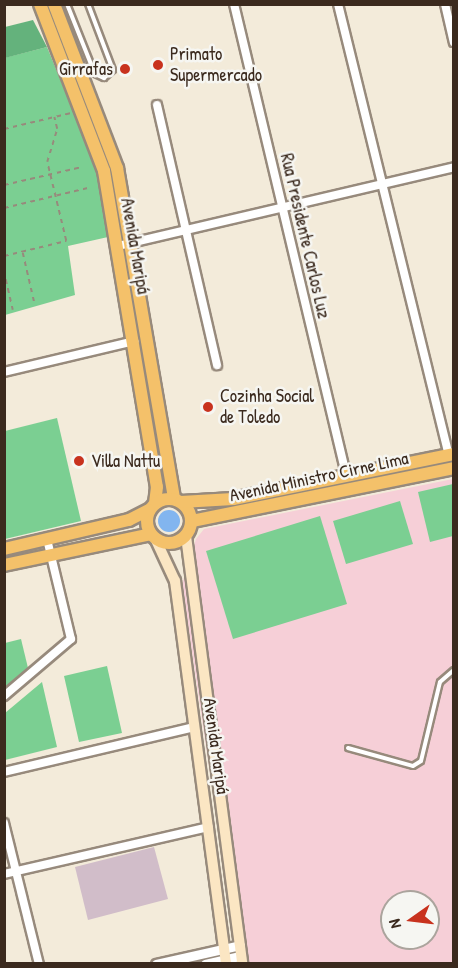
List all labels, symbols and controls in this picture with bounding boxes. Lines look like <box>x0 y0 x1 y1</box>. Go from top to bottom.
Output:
place label: Primato Supermercado <box>170 44 262 86</box>
place label: Girrafas <box>59 58 113 80</box>
marker: Primato Supermercado <box>151 58 165 72</box>
marker: Girrafas <box>118 62 132 76</box>
street label: Rua Presidente Carlos Luz <box>276 151 334 321</box>
street label: Avenida Maripá <box>116 196 154 296</box>
place label: Cozinha Social de Toledo <box>220 386 314 428</box>
marker: Cozinha Social de Toledo <box>201 400 215 414</box>
street label: Avenida Ministro Cirne Lima <box>228 447 410 507</box>
place label: Villa Nattu <box>91 450 160 472</box>
marker: Villa Nattu <box>72 454 86 468</box>
street label: Avenida Maripá <box>199 696 233 796</box>
north arrow <box>380 890 440 950</box>
text: N <box>383 917 406 931</box>

